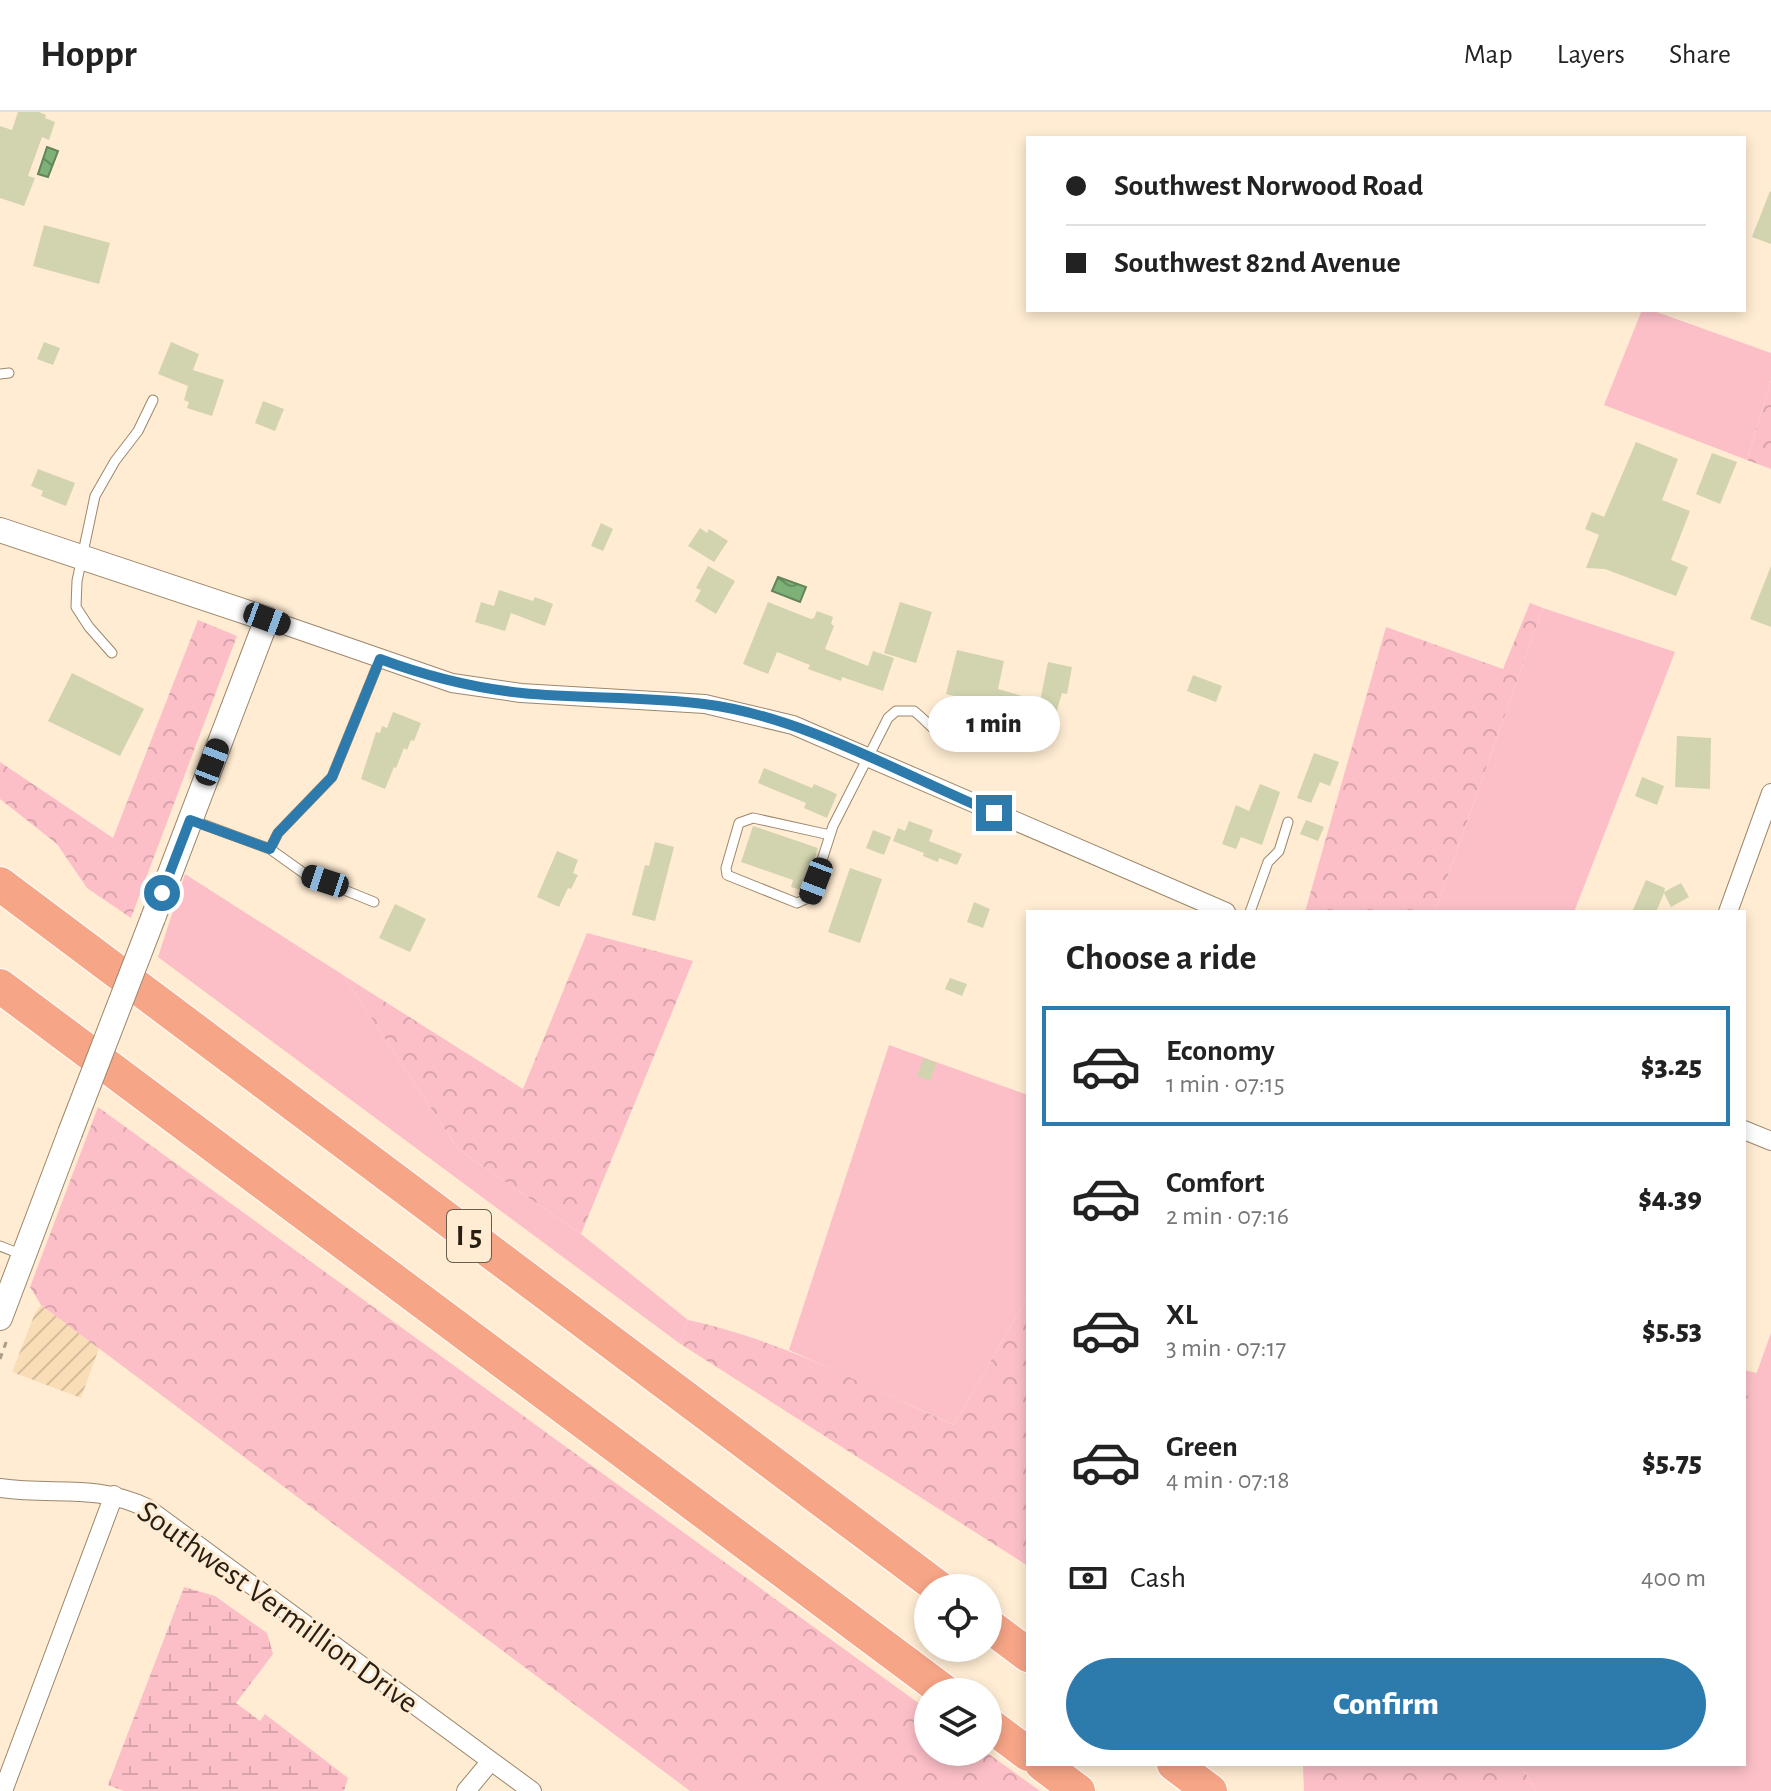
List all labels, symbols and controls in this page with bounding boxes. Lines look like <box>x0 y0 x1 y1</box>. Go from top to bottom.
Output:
text: Hoppr <box>40 36 137 74</box>
text: Map <box>1464 41 1513 69</box>
text: Layers <box>1557 41 1625 69</box>
text: Share <box>1669 41 1731 69</box>
text: Southwest Norwood Road <box>1114 171 1423 201</box>
text: Southwest 82nd Avenue <box>1114 248 1401 278</box>
car <box>240 600 294 638</box>
callout: 1 min <box>928 697 1060 753</box>
text: 1 min <box>966 711 1022 737</box>
car <box>192 735 232 789</box>
route end <box>976 795 1012 831</box>
car <box>796 854 836 908</box>
car <box>298 862 352 900</box>
route start <box>144 875 180 911</box>
text: Choose a ride <box>1066 940 1256 976</box>
icon: car <box>1070 1030 1142 1102</box>
text: Economy <box>1166 1036 1275 1066</box>
text: $3.25 <box>1641 1051 1702 1081</box>
text: 1 min · 07:15 <box>1166 1071 1285 1097</box>
icon: car <box>1070 1162 1142 1234</box>
text: Comfort <box>1166 1168 1265 1198</box>
text: $4.39 <box>1638 1183 1702 1213</box>
text: 2 min · 07:16 <box>1166 1203 1289 1229</box>
road number: I 5 <box>447 1210 491 1262</box>
icon: car <box>1070 1294 1142 1366</box>
text: XL <box>1166 1300 1198 1330</box>
text: $5.53 <box>1642 1315 1702 1345</box>
text: 3 min · 07:17 <box>1166 1335 1286 1361</box>
icon: car <box>1070 1426 1142 1498</box>
text: Green <box>1166 1432 1238 1462</box>
text: $5.75 <box>1642 1447 1702 1477</box>
text: 4 min · 07:18 <box>1166 1467 1290 1493</box>
street label: Southwest Vermillion Drive <box>132 1495 424 1719</box>
icon: cash <box>1066 1556 1110 1600</box>
text: Cash <box>1130 1563 1186 1593</box>
text: 400 m <box>1641 1565 1706 1591</box>
map controls <box>914 1574 1002 1766</box>
button: locate <box>914 1574 1002 1662</box>
button: Confirm <box>1066 1658 1706 1750</box>
button: layers <box>914 1678 1002 1766</box>

